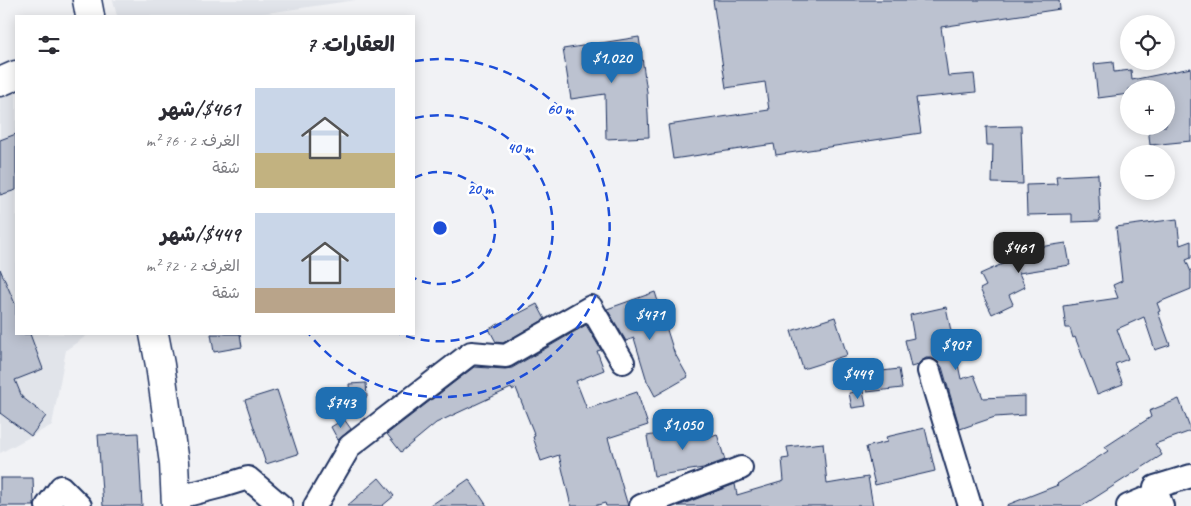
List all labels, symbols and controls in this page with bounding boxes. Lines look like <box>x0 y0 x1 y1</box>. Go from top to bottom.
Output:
map controls <box>1120 15 1175 200</box>
button: locate <box>1120 15 1175 70</box>
icon: filters <box>35 31 63 59</box>
text: العقارات: 7 <box>306 31 395 57</box>
pin: $1,020 <box>571 42 653 84</box>
text: $1,020 <box>592 48 632 68</box>
button: + <box>1120 80 1175 135</box>
text: $461/شهر <box>160 96 240 122</box>
text: 60 m <box>547 100 574 119</box>
icon: home <box>295 108 355 168</box>
text: الغرف: 2 · 76 m² <box>146 131 240 151</box>
text: 40 m <box>507 139 534 158</box>
button: − <box>1120 145 1175 200</box>
text: شقة <box>212 158 240 178</box>
text: 20 m <box>467 180 494 199</box>
centre of rings <box>431 219 449 237</box>
text: $449/شهر <box>161 221 240 247</box>
pin: $461 <box>989 232 1049 274</box>
icon: home <box>295 233 355 293</box>
text: $461 <box>1004 238 1034 258</box>
text: الغرف: 2 · 72 m² <box>146 256 240 276</box>
text: شقة <box>212 283 240 303</box>
pin: $471 <box>620 298 680 341</box>
text: $471 <box>636 305 664 325</box>
pin: $907 <box>926 328 986 371</box>
text: $907 <box>942 335 970 355</box>
pin: $449 <box>828 358 888 400</box>
text: $449 <box>844 364 872 384</box>
pin: $743 <box>311 386 371 429</box>
text: $743 <box>327 393 355 413</box>
pin: $1,050 <box>642 408 724 451</box>
text: $1,050 <box>664 415 702 435</box>

